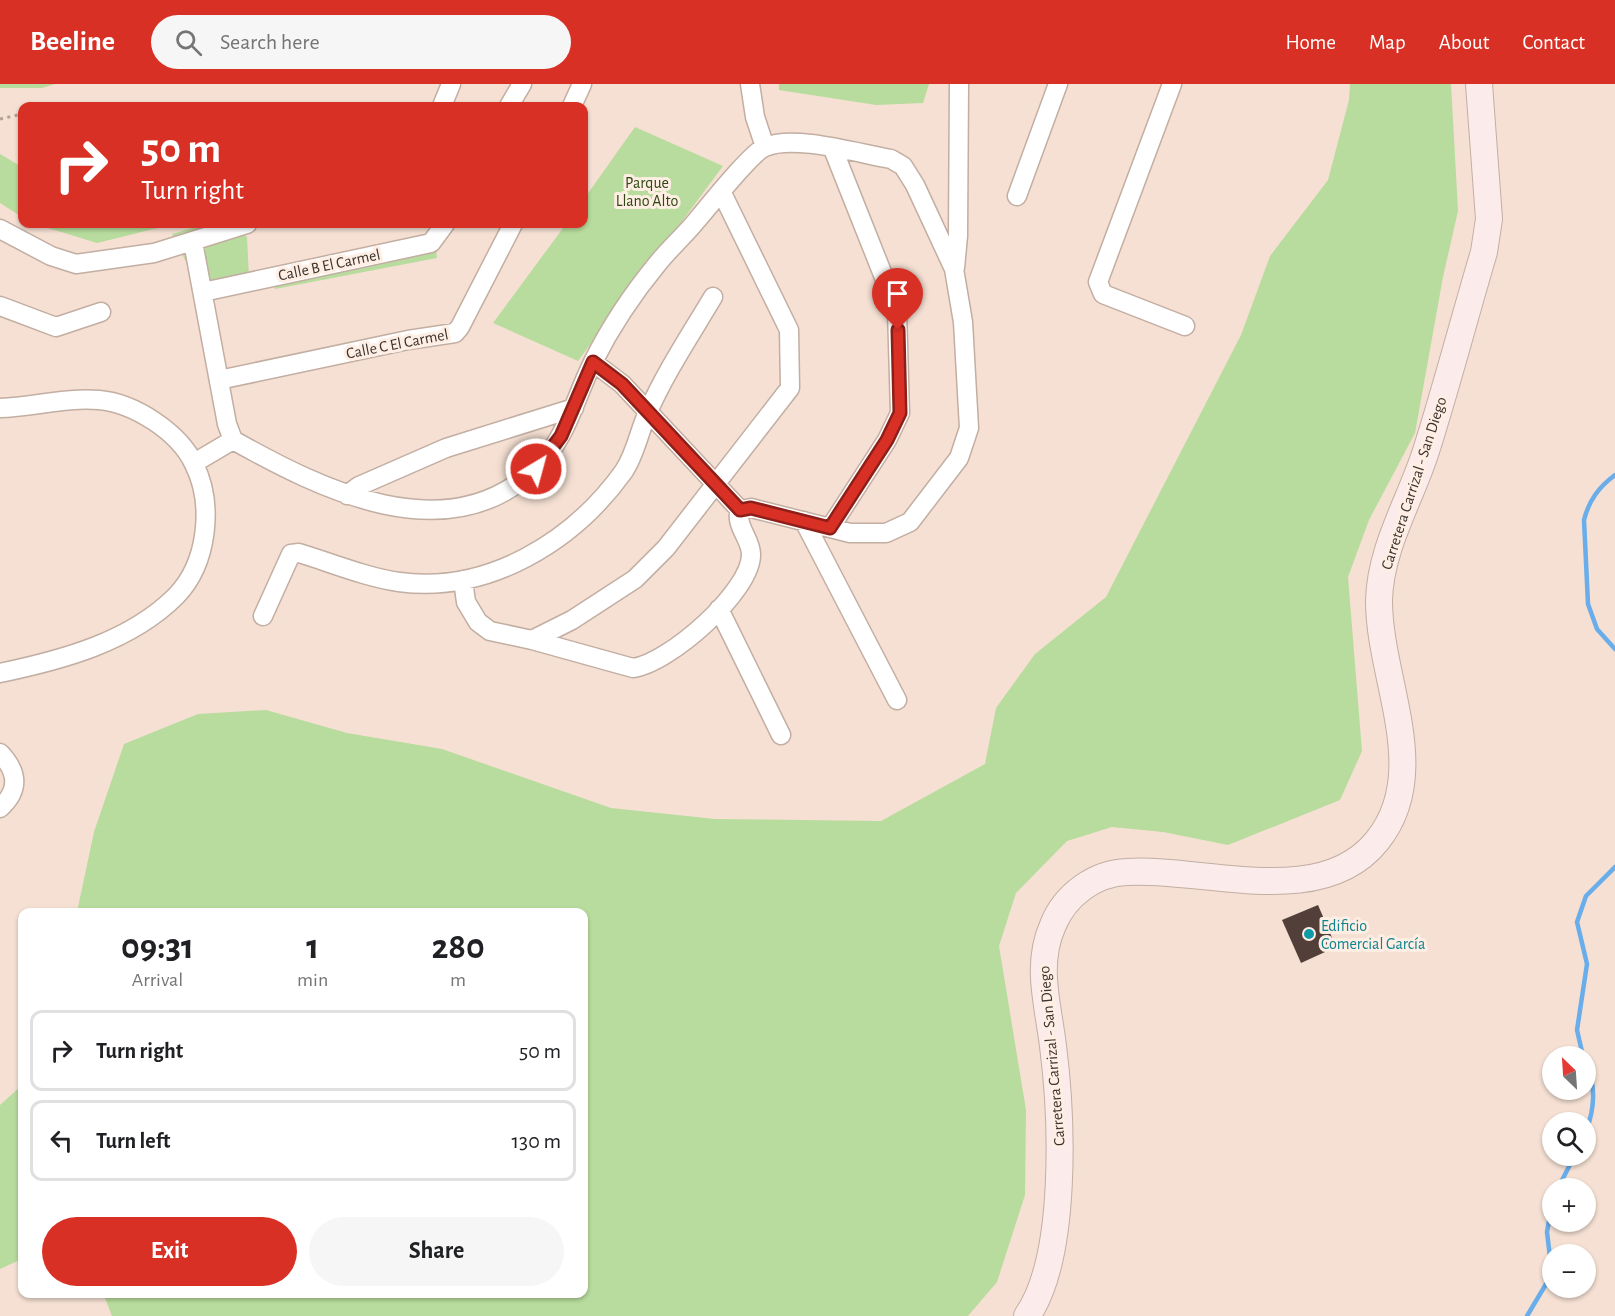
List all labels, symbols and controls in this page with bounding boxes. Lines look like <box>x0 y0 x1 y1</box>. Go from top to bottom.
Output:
search box <box>151 15 571 69</box>
icon: search <box>172 26 205 59</box>
text: Beeline <box>30 28 115 56</box>
text: Search here <box>220 31 320 53</box>
text: Home <box>1285 32 1336 53</box>
text: Map <box>1369 32 1406 53</box>
text: About <box>1439 32 1489 53</box>
text: Contact <box>1522 32 1585 53</box>
icon: right <box>42 126 120 204</box>
text: 50 m <box>141 128 221 170</box>
park label: Parque Llano Alto <box>616 175 678 209</box>
text: Turn right <box>141 177 244 204</box>
street label: Calle B El Carmel <box>277 246 382 284</box>
pin <box>872 268 923 330</box>
icon: arrive <box>881 277 914 310</box>
street label: Calle C El Carmel <box>345 326 450 362</box>
street label: Carretera Carrizal - San Diego <box>1378 395 1450 572</box>
position arrow <box>504 437 568 501</box>
place label: Edificio Comercial García <box>1321 918 1425 952</box>
marker: Edificio Comercial García <box>1302 927 1316 941</box>
text: 09:31 <box>121 929 194 965</box>
text: 1 <box>306 929 319 965</box>
text: 280 <box>431 929 485 965</box>
street label: Carretera Carrizal - San Diego <box>1036 965 1068 1147</box>
text: Arrival <box>132 970 183 990</box>
text: min <box>297 970 328 990</box>
text: m <box>450 970 466 990</box>
icon: right <box>45 1034 78 1067</box>
text: Turn right <box>96 1040 183 1062</box>
text: 50 m <box>519 1040 561 1062</box>
north arrow <box>1542 1046 1596 1100</box>
map controls <box>1542 1046 1596 1298</box>
button: search <box>1542 1112 1596 1166</box>
icon: left <box>45 1124 78 1157</box>
text: Turn left <box>96 1130 170 1152</box>
text: 130 m <box>512 1130 561 1152</box>
button: + <box>1542 1178 1596 1232</box>
button: Exit <box>42 1217 297 1286</box>
button: Share <box>309 1217 564 1286</box>
button: − <box>1542 1244 1596 1298</box>

